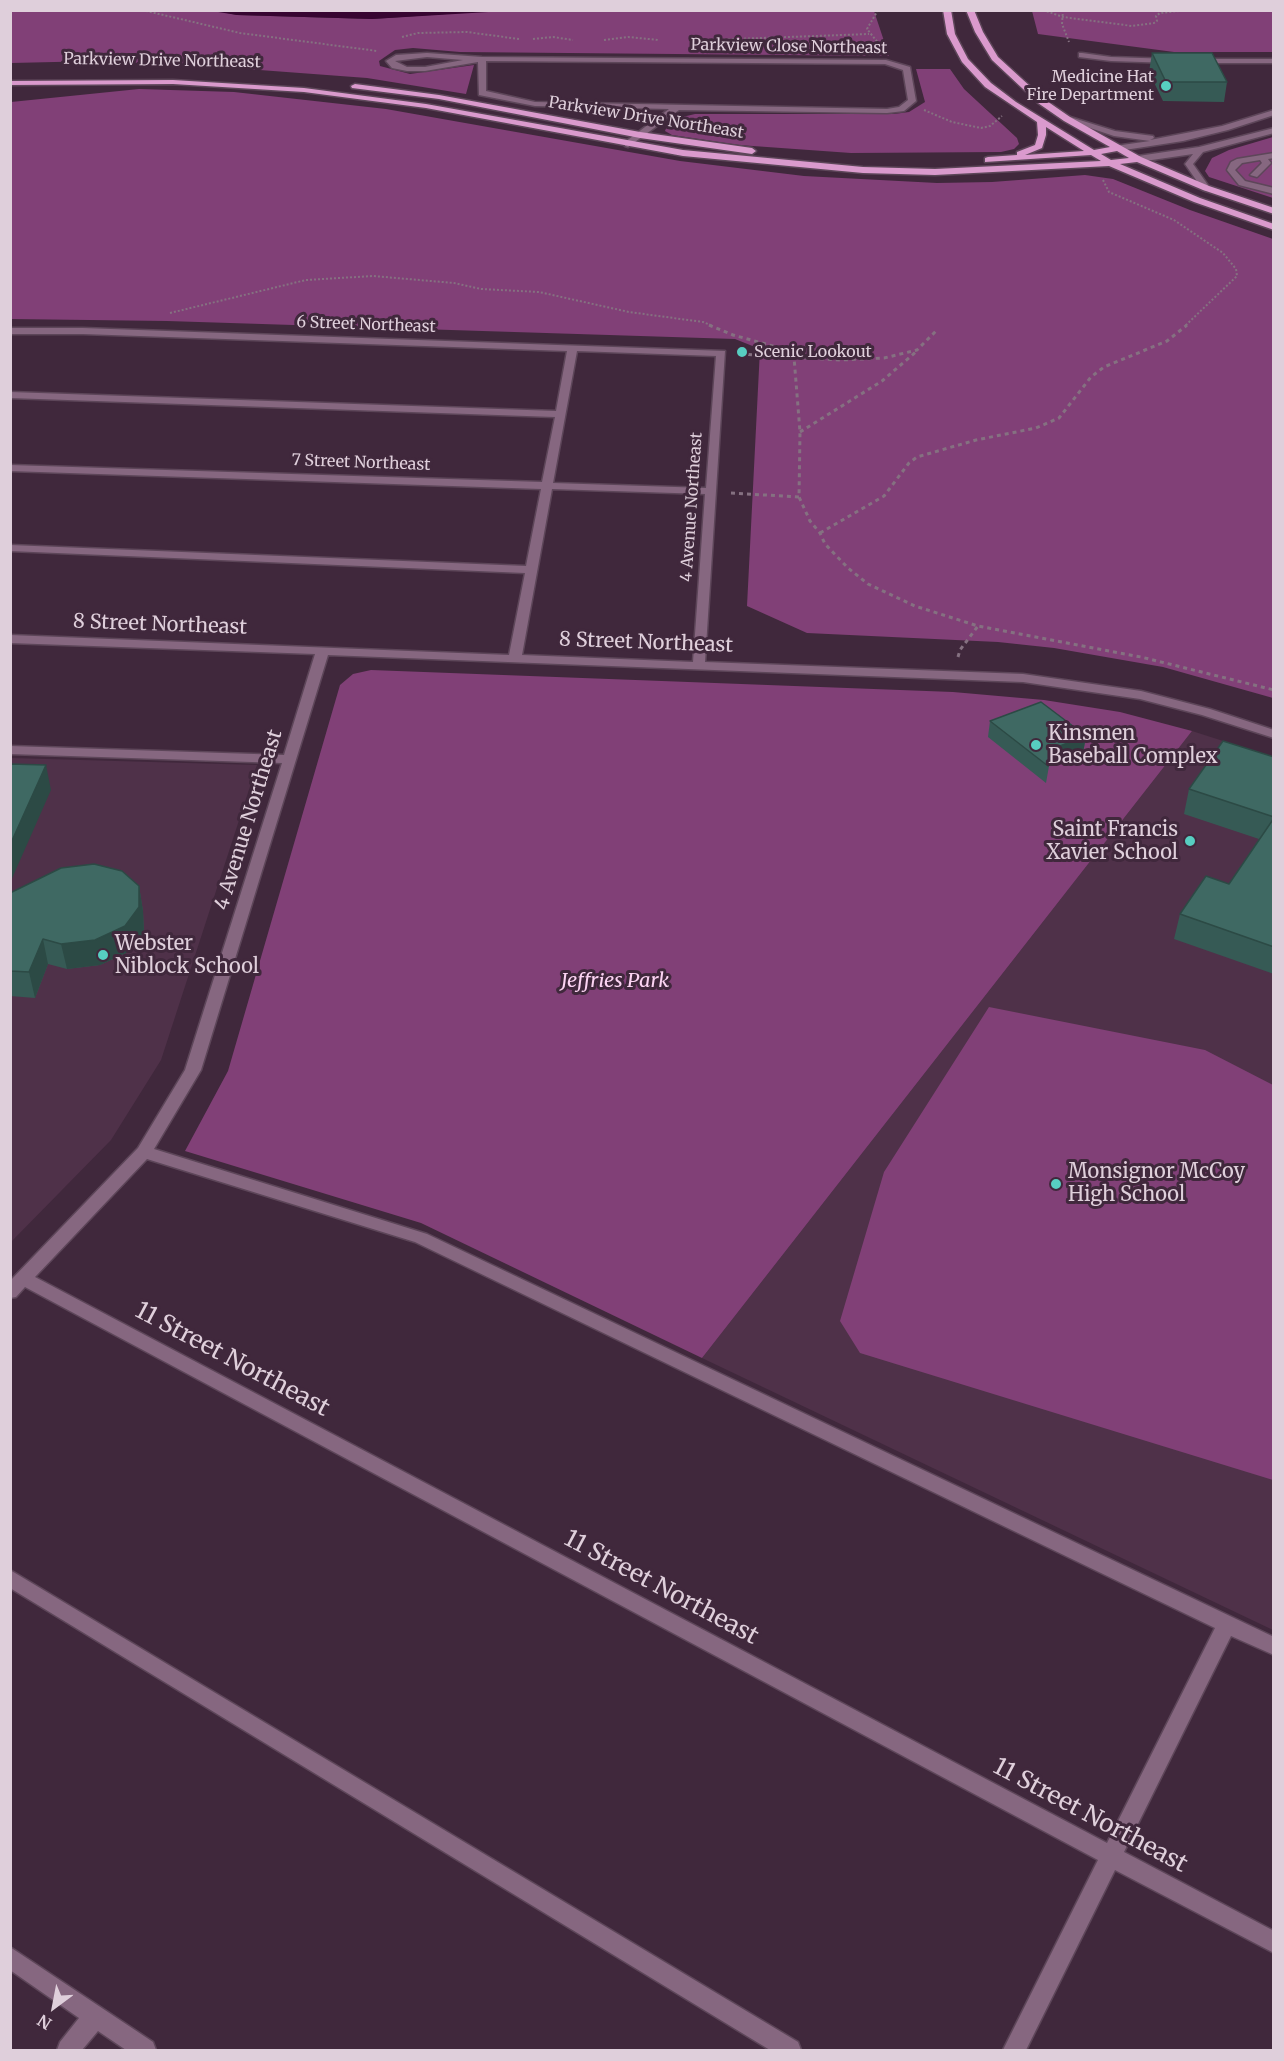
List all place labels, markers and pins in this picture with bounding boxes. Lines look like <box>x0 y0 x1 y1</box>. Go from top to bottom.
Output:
place label: Medicine Hat Fire Department <box>1027 67 1154 105</box>
marker: Medicine Hat Fire Department <box>1159 79 1173 93</box>
place label: Scenic Lookout <box>754 342 872 362</box>
marker: Scenic Lookout <box>735 345 749 359</box>
place label: Kinsmen Baseball Complex <box>1048 722 1218 769</box>
marker: Kinsmen Baseball Complex <box>1029 738 1043 752</box>
place label: Saint Francis Xavier School <box>1046 818 1178 865</box>
marker: Saint Francis Xavier School <box>1183 834 1197 848</box>
place label: Webster Niblock School <box>115 932 259 979</box>
marker: Webster Niblock School <box>96 948 110 962</box>
place label: Monsignor McCoy High School <box>1068 1160 1245 1207</box>
marker: Monsignor McCoy High School <box>1049 1177 1063 1191</box>

